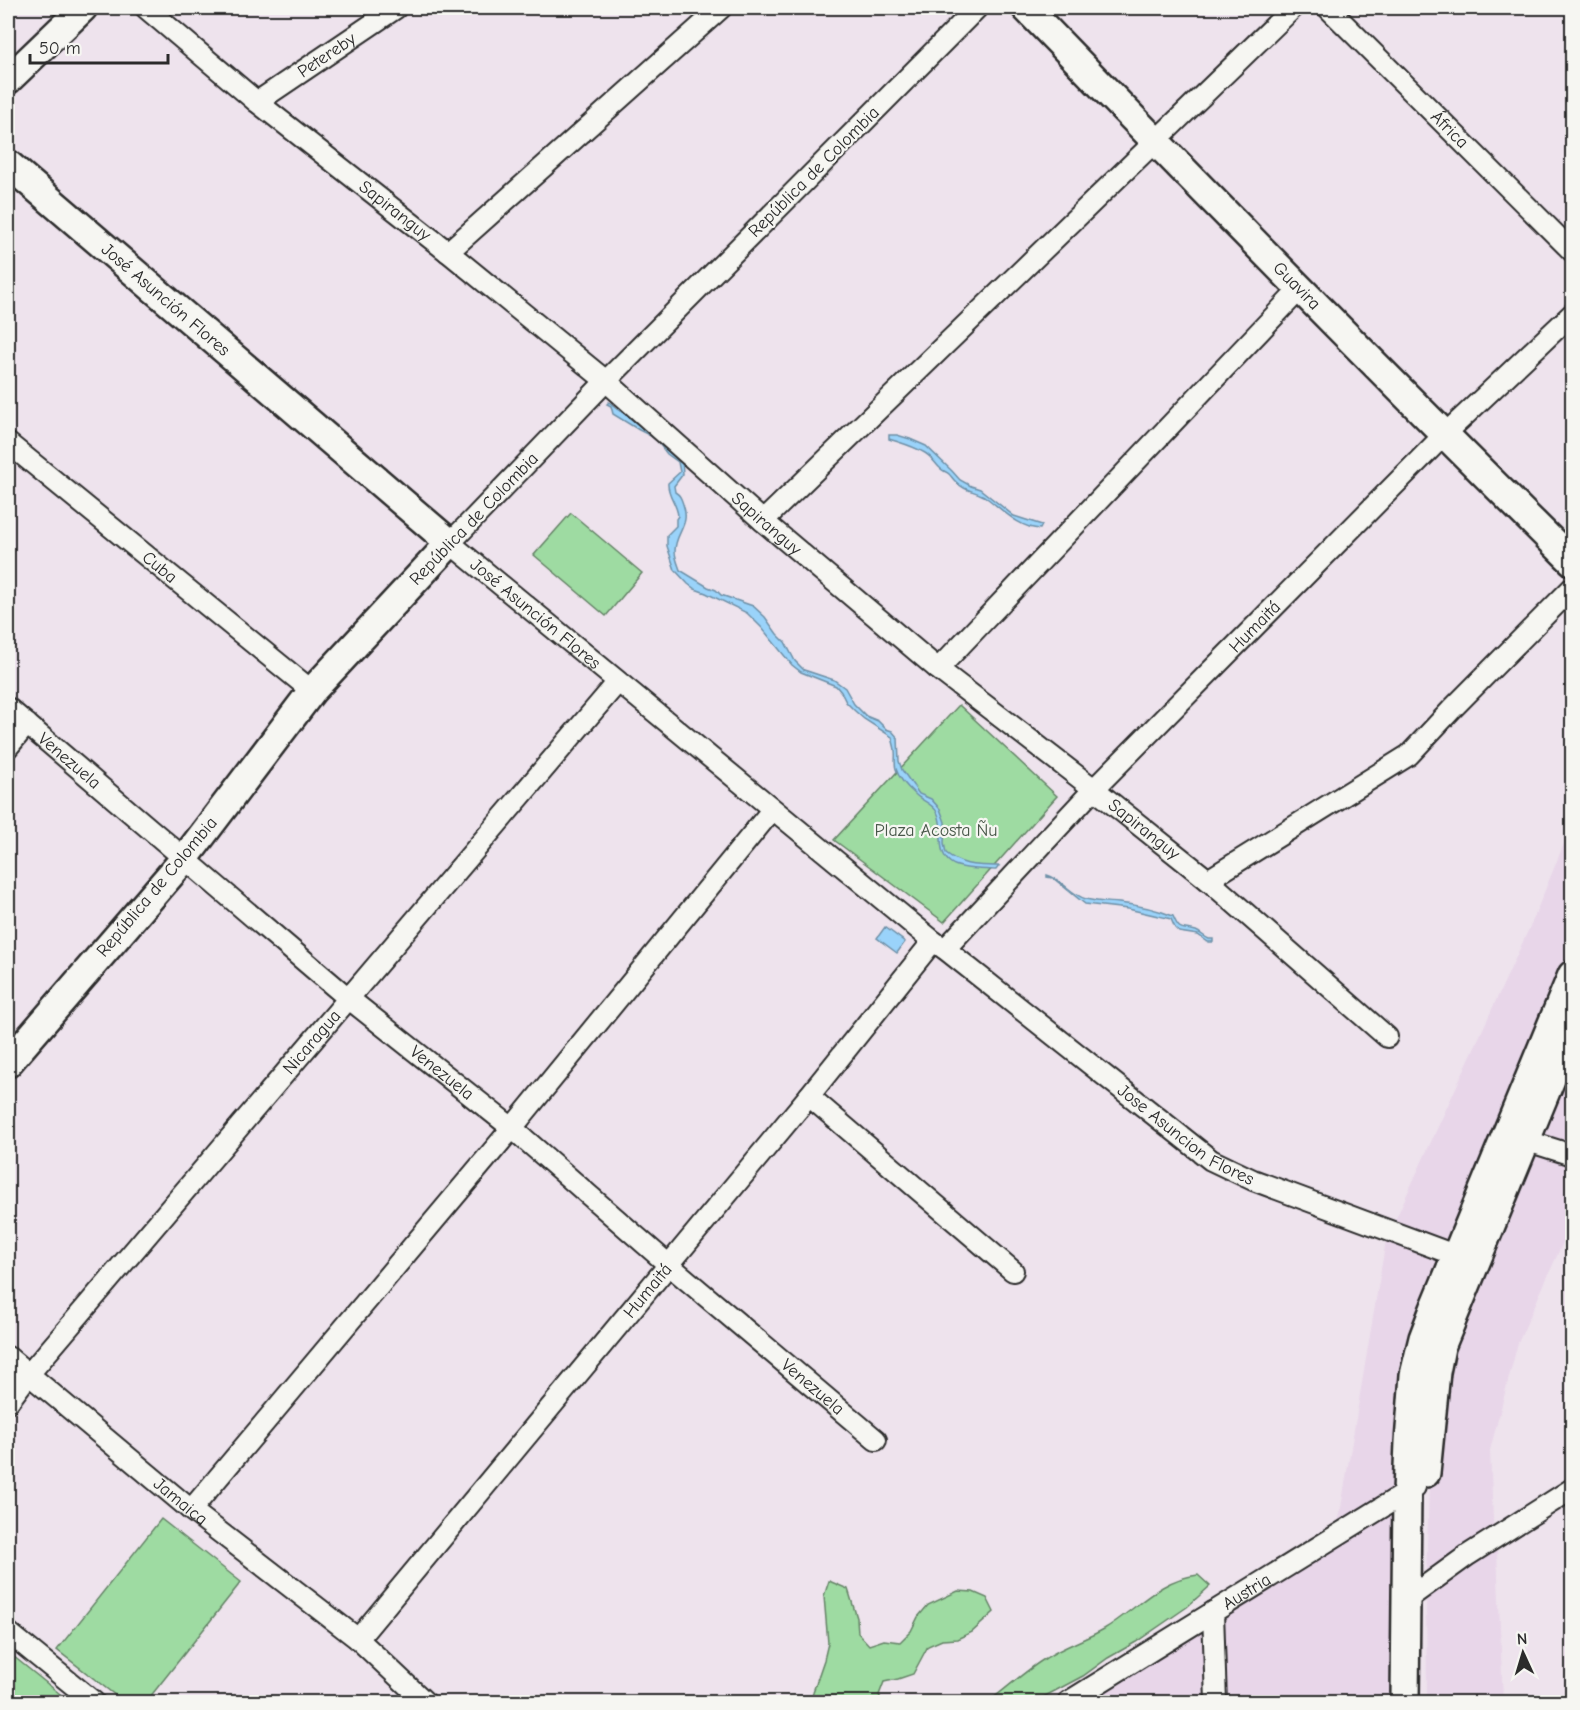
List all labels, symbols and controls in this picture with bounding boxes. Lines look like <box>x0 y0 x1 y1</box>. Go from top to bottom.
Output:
scale bar <box>30 27 168 65</box>
street label: Petereby <box>294 27 360 82</box>
text: 50 m <box>39 38 81 59</box>
street label: República de Colombia <box>744 102 884 242</box>
street label: África <box>1427 105 1473 153</box>
street label: Sapiranguy <box>355 176 436 246</box>
street label: José Asunción Flores <box>97 238 235 360</box>
street label: Guavira <box>1269 257 1325 314</box>
street label: República de Colombia <box>405 448 543 590</box>
street label: Sapiranguy <box>727 488 807 560</box>
street label: Cuba <box>138 546 182 587</box>
street label: José Asunción Flores <box>466 554 605 673</box>
street label: Humaitá <box>1224 596 1285 657</box>
street label: Venezuela <box>34 728 105 793</box>
street label: Sapiranguy <box>1104 794 1185 865</box>
street label: República de Colombia <box>92 813 222 961</box>
park label: Plaza Acosta Ñu <box>875 820 998 841</box>
street label: Nicaragua <box>278 1005 345 1078</box>
street label: Venezuela <box>406 1041 478 1104</box>
street label: Jose Asuncion Flores <box>1113 1080 1258 1190</box>
street label: Humaitá <box>619 1259 676 1322</box>
street label: Venezuela <box>777 1354 849 1419</box>
street label: Jamaica <box>149 1473 212 1530</box>
street label: Austria <box>1219 1569 1275 1614</box>
north arrow <box>1493 1623 1553 1683</box>
text: N <box>1516 1630 1528 1648</box>

